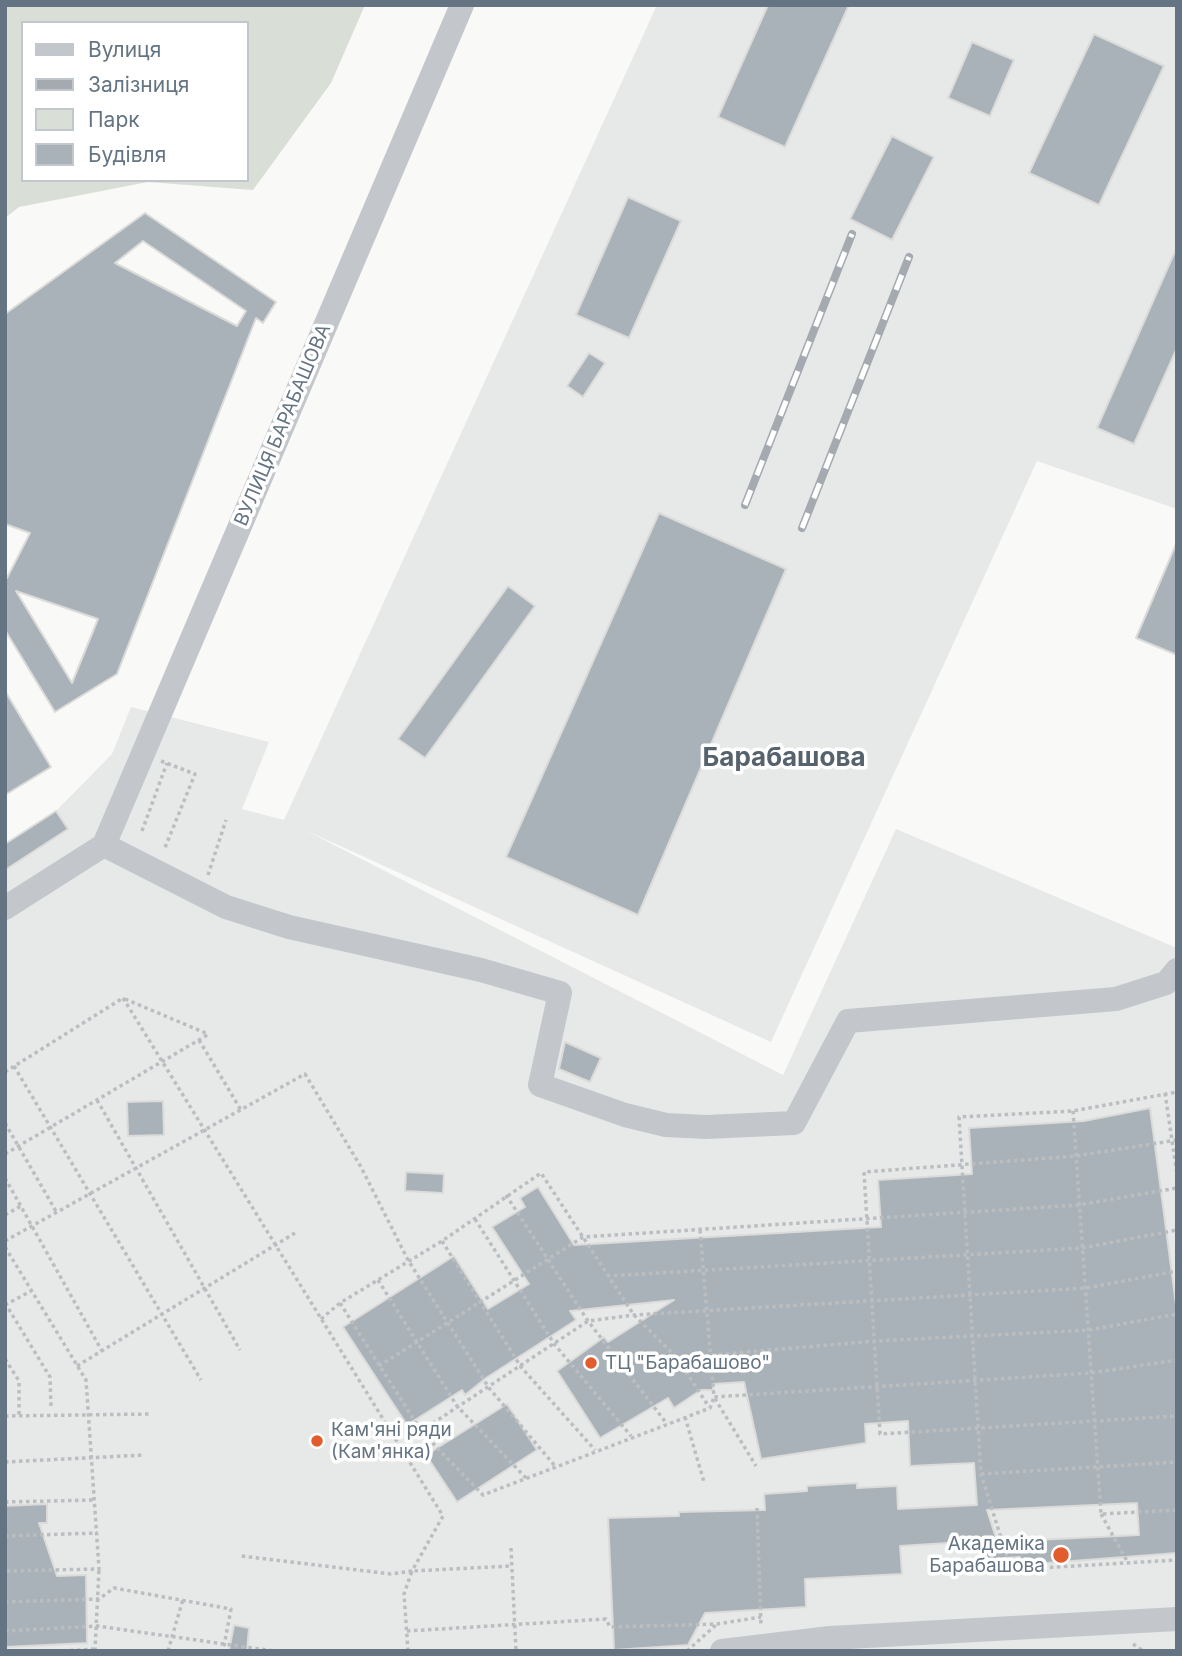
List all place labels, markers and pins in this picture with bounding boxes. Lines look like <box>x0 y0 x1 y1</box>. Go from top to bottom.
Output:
place label: ТЦ "Барабашово" <box>605 1352 770 1374</box>
marker: ТЦ "Барабашово" <box>583 1355 599 1371</box>
place label: Кам'яні ряди (Кам'янка) <box>331 1419 452 1463</box>
marker: Кам'яні ряди (Кам'янка) <box>309 1433 325 1449</box>
place label: Академіка Барабашова <box>929 1533 1045 1577</box>
marker: Академіка Барабашова <box>1051 1545 1071 1565</box>

